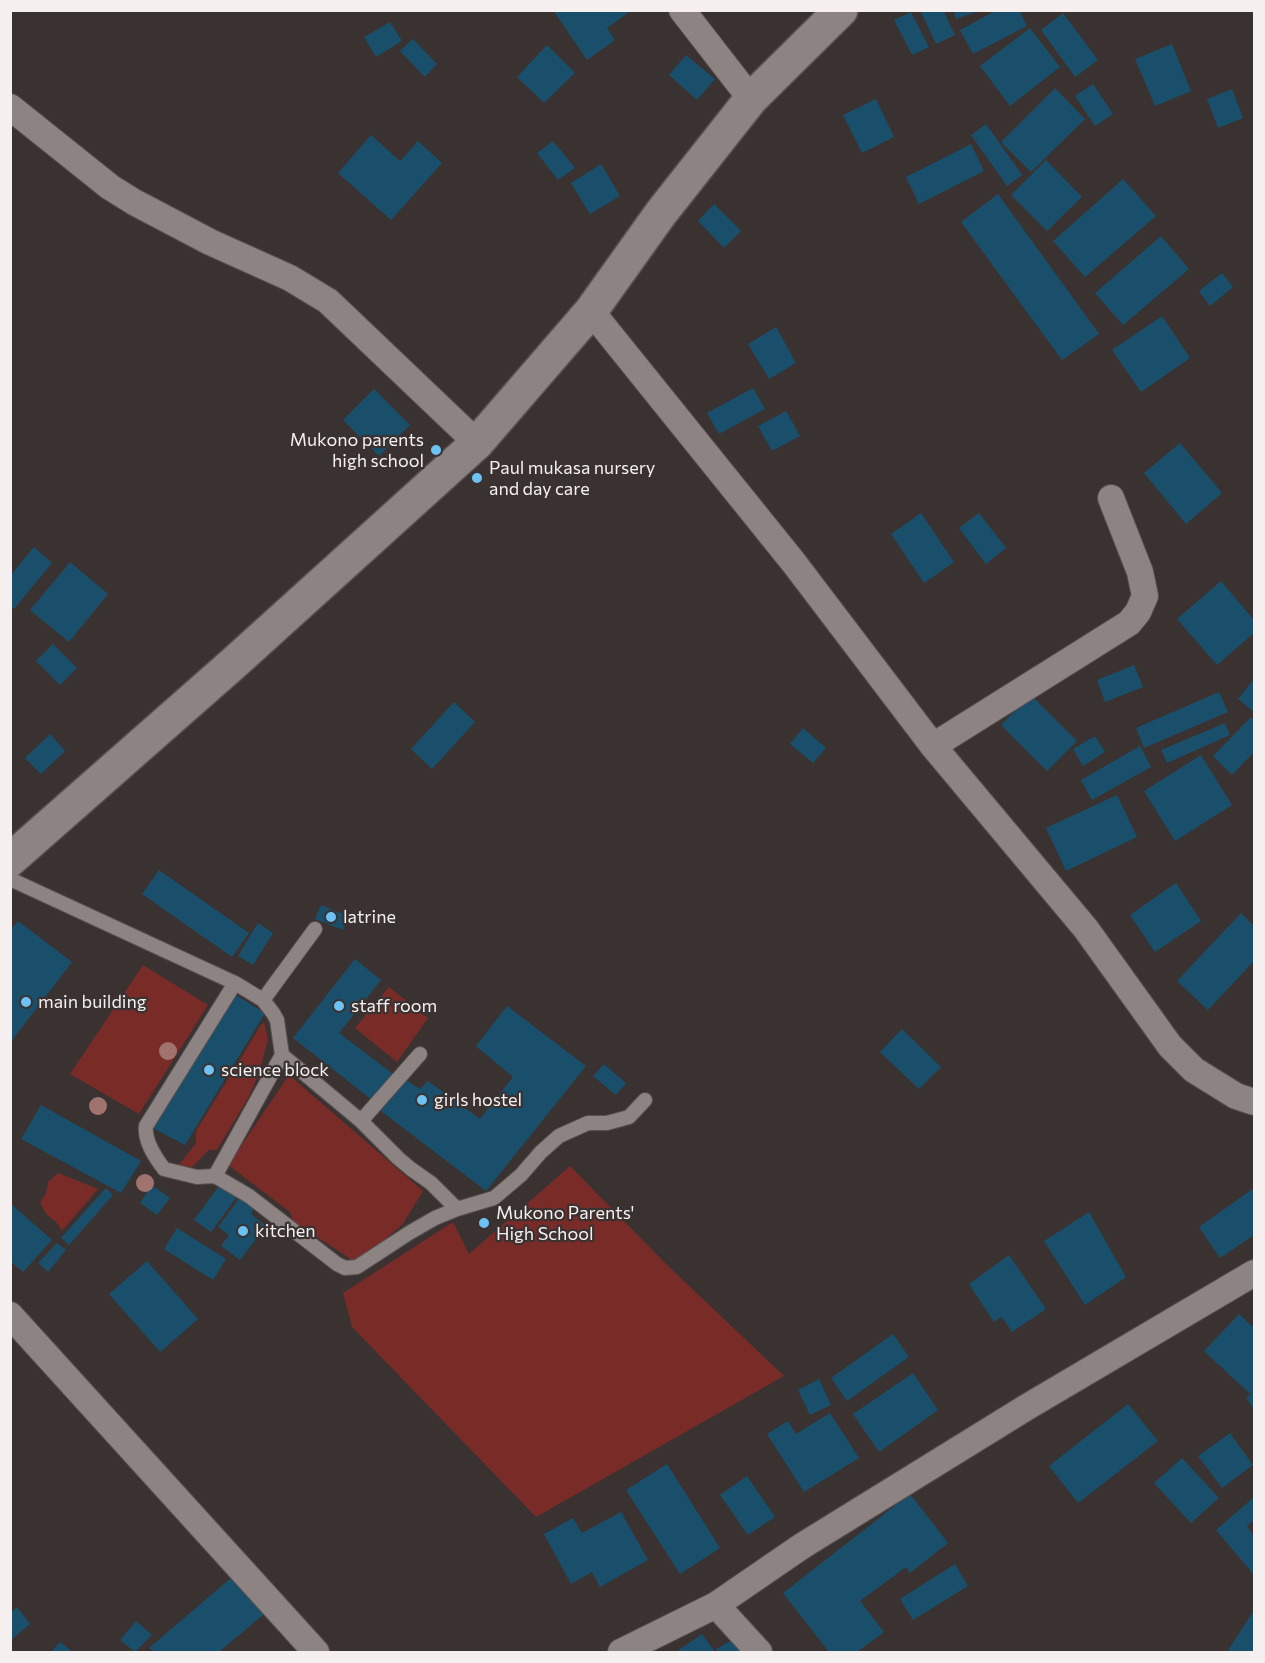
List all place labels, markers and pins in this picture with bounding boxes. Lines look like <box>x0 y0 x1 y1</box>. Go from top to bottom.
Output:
place label: Mukono parents high school <box>290 429 424 472</box>
marker: Mukono parents high school <box>429 443 443 457</box>
place label: Paul mukasa nursery and day care <box>489 457 655 500</box>
marker: Paul mukasa nursery and day care <box>470 471 484 485</box>
place label: latrine <box>343 906 396 928</box>
marker: latrine <box>324 910 338 924</box>
place label: main building <box>38 991 146 1013</box>
marker: main building <box>19 995 33 1009</box>
place label: staff room <box>351 995 437 1017</box>
marker: staff room <box>332 999 346 1013</box>
place label: science block <box>221 1059 329 1081</box>
marker: science block <box>202 1063 216 1077</box>
place label: girls hostel <box>434 1089 522 1111</box>
marker: girls hostel <box>415 1093 429 1107</box>
place label: Mukono Parents' High School <box>496 1202 634 1244</box>
marker: Mukono Parents' High School <box>477 1216 491 1230</box>
place label: kitchen <box>255 1220 316 1242</box>
marker: kitchen <box>236 1224 250 1238</box>

